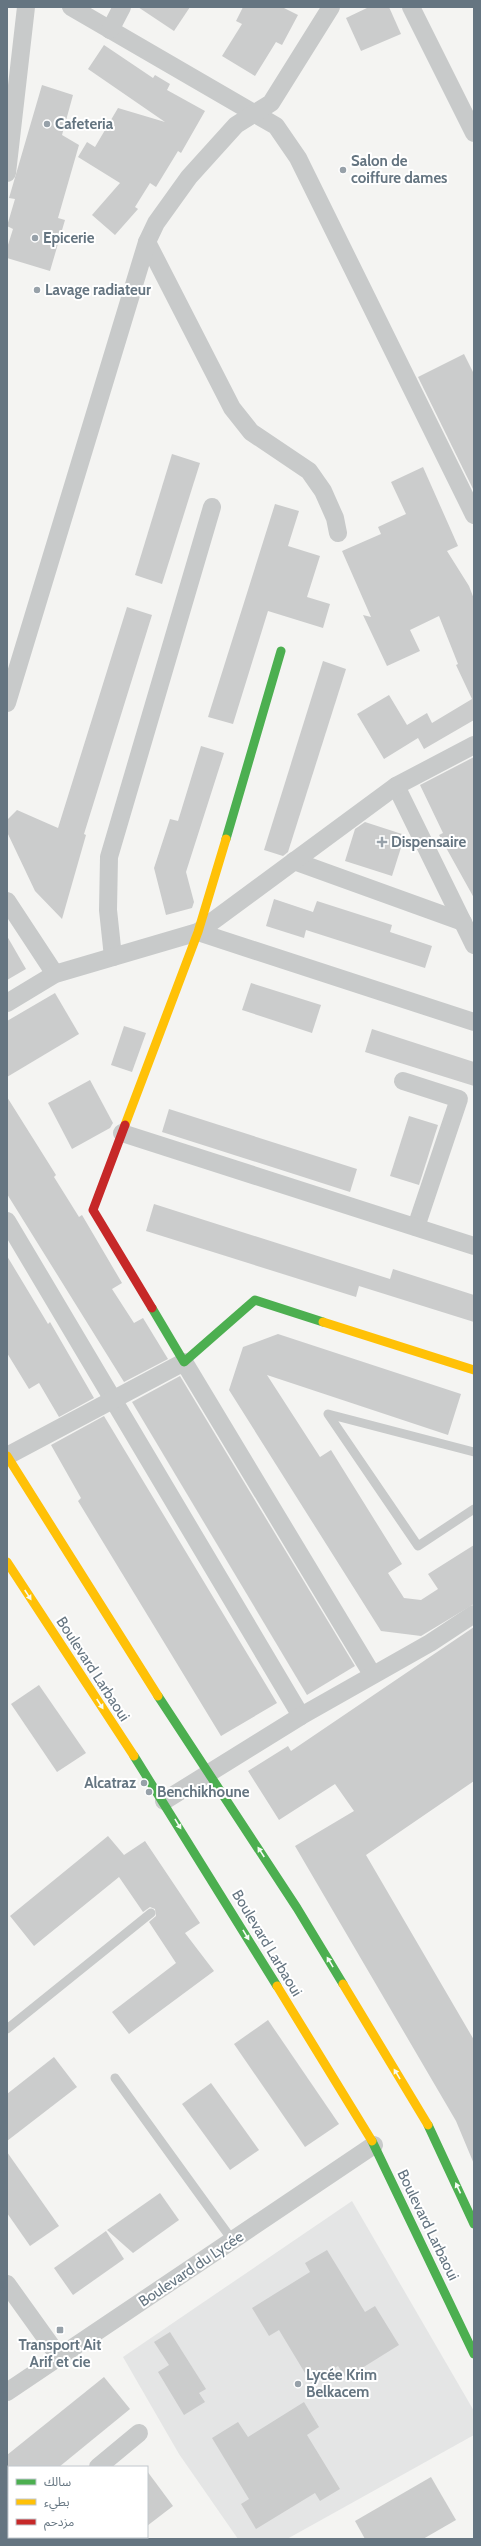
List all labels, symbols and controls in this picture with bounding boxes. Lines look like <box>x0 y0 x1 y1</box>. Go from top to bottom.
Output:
place label: Cafeteria <box>55 115 114 133</box>
marker: Cafeteria <box>42 119 52 129</box>
place label: Salon de coiffure dames <box>351 152 447 187</box>
marker: Salon de coiffure dames <box>338 165 348 175</box>
place label: Epicerie <box>43 229 95 247</box>
marker: Epicerie <box>30 233 40 243</box>
place label: Lavage radiateur <box>45 281 151 299</box>
marker: Lavage radiateur <box>32 285 42 295</box>
place label: Dispensaire <box>391 833 466 851</box>
marker: Dispensaire <box>376 836 388 848</box>
one-way arrow <box>24 1590 32 1600</box>
street label: Boulevard Larbaoui <box>52 1613 134 1725</box>
one-way arrow <box>96 1698 103 1710</box>
place label: Alcatraz <box>84 1774 136 1792</box>
marker: Alcatraz <box>139 1778 149 1788</box>
place label: Benchikhoune <box>157 1783 250 1801</box>
marker: Benchikhoune <box>144 1787 154 1797</box>
one-way arrow <box>174 1819 182 1829</box>
one-way arrow <box>257 1847 265 1857</box>
street label: Boulevard Larbaoui <box>228 1886 306 2000</box>
one-way arrow <box>242 1929 249 1941</box>
one-way arrow <box>326 1956 333 1968</box>
one-way arrow <box>393 2069 401 2079</box>
street label: Boulevard Larbaoui <box>393 2167 463 2283</box>
one-way arrow <box>454 2182 460 2194</box>
street label: Boulevard du Lycée <box>135 2227 247 2311</box>
marker: Transport Ait Arif et cie <box>55 2325 65 2335</box>
place label: Transport Ait Arif et cie <box>19 2336 101 2371</box>
place label: Lycée Krim Belkacem <box>306 2366 377 2401</box>
marker: Lycée Krim Belkacem <box>293 2379 303 2389</box>
legend <box>8 2466 148 2538</box>
text: سالك <box>44 2474 71 2489</box>
text: بطيء <box>44 2494 70 2512</box>
text: مزدحم <box>44 2514 74 2531</box>

